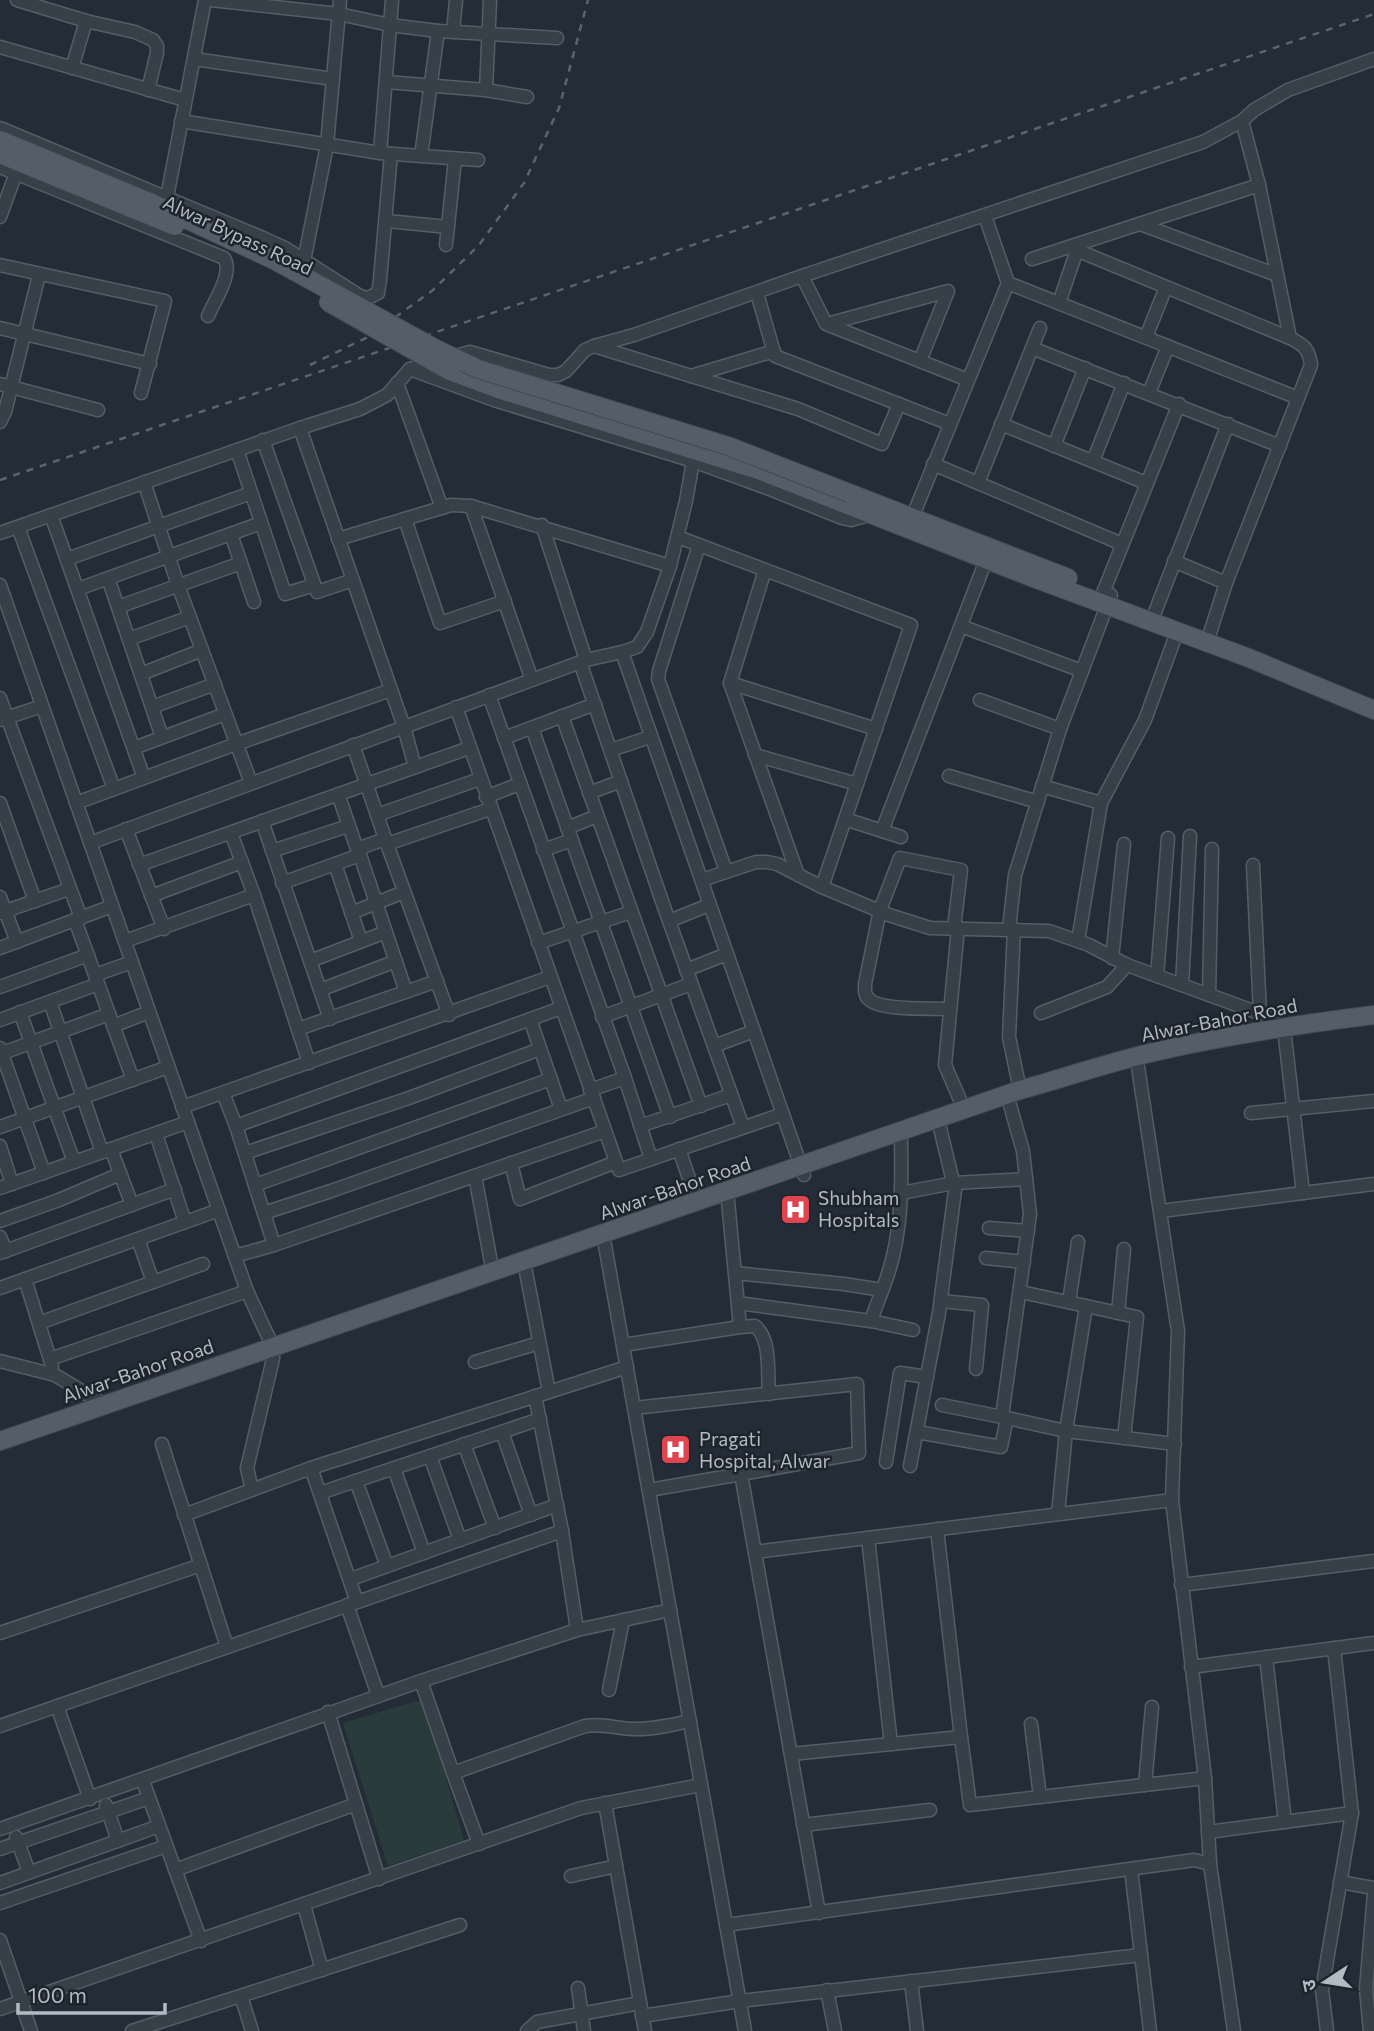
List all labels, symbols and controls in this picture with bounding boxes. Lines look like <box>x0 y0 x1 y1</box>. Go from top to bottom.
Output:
street label: Alwar Bypass Road <box>160 190 317 279</box>
street label: Alwar-Bahor Road <box>1139 993 1299 1046</box>
street label: Alwar-Bahor Road <box>596 1151 754 1224</box>
place label: Shubham Hospitals <box>818 1186 899 1231</box>
hospital icon: Shubham Hospitals <box>778 1192 812 1226</box>
street label: Alwar-Bahor Road <box>59 1334 217 1407</box>
place label: Pragati Hospital, Alwar <box>699 1427 831 1472</box>
hospital icon: Pragati Hospital, Alwar <box>659 1433 693 1467</box>
north arrow <box>1290 1947 1360 2017</box>
scale bar <box>18 1972 164 2016</box>
text: उ <box>1295 1977 1320 1993</box>
text: 100 m <box>28 1982 87 2007</box>

